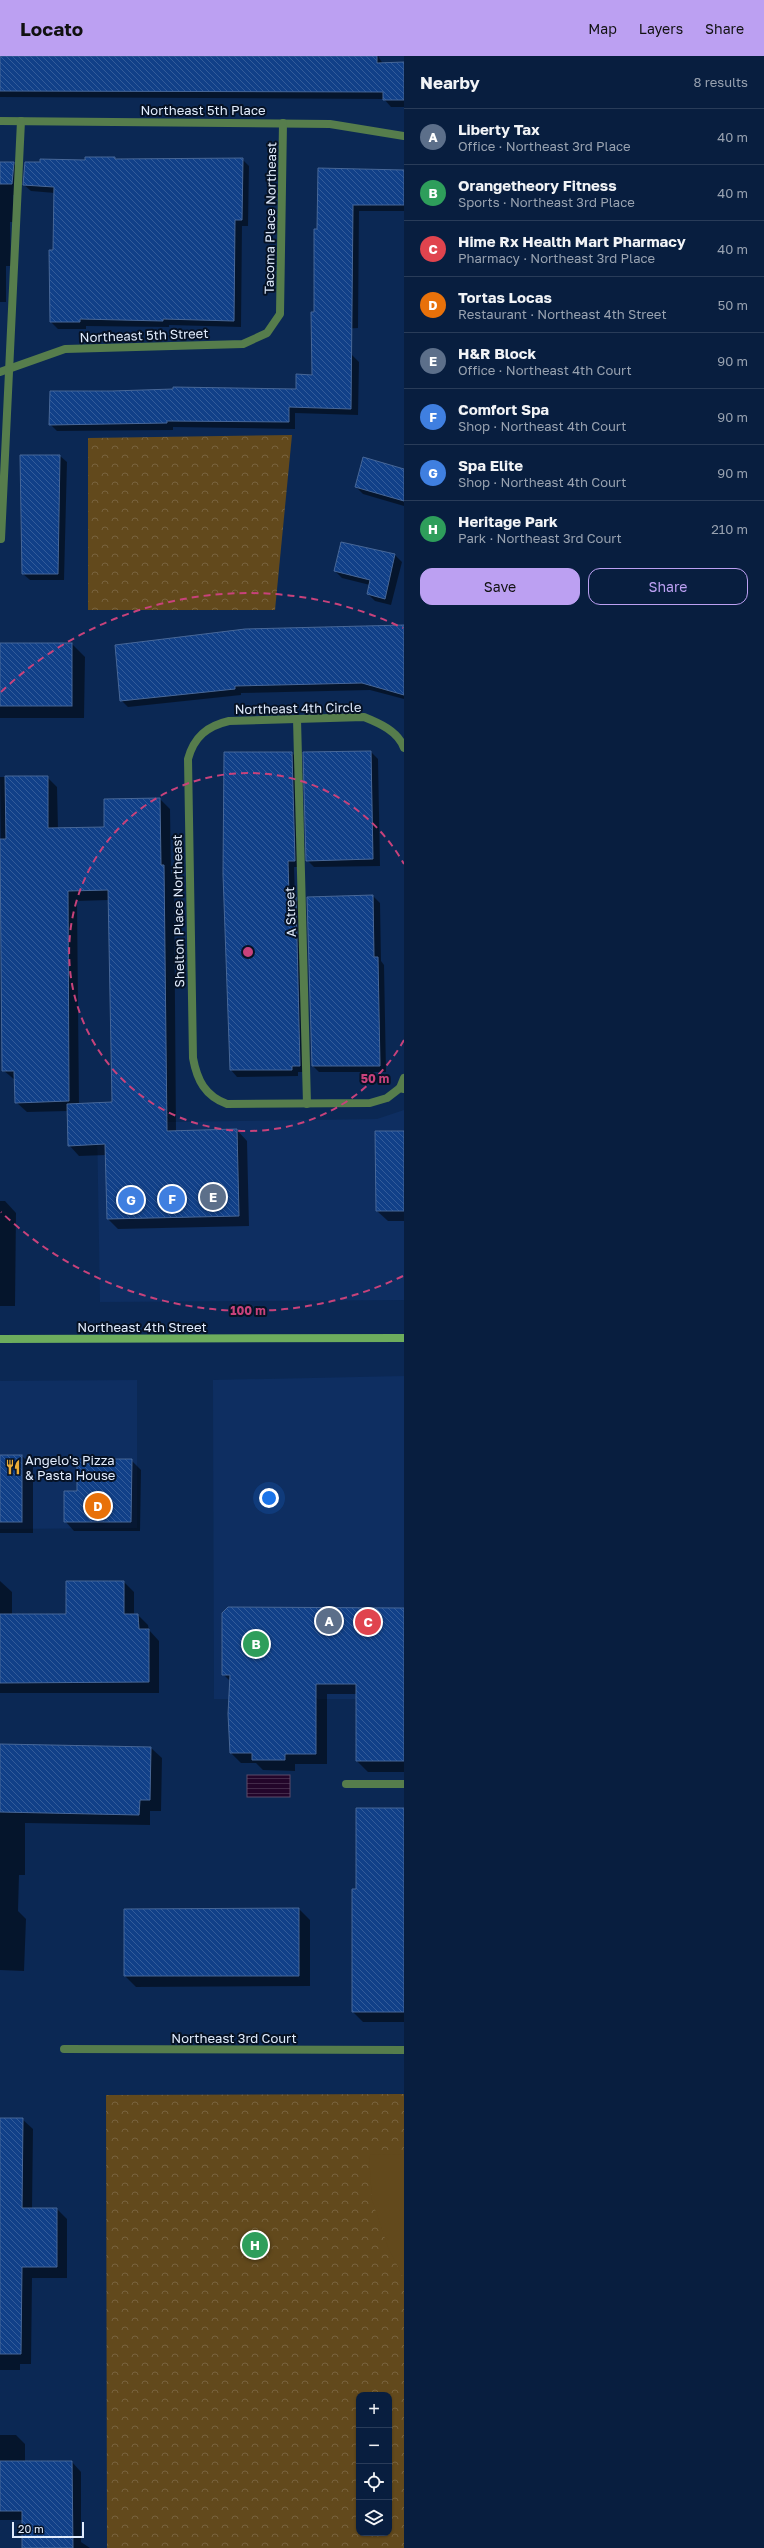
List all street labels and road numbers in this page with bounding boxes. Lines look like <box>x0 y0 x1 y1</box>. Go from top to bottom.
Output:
street label: Northeast 5th Place <box>140 102 266 118</box>
street label: Tacoma Place Northeast <box>261 142 279 294</box>
street label: Northeast 5th Street <box>79 325 209 345</box>
street label: Northeast 4th Circle <box>235 699 361 717</box>
street label: Shelton Place Northeast <box>169 834 187 988</box>
street label: A Street <box>281 887 299 937</box>
street label: Northeast 4th Street <box>77 1319 207 1335</box>
street label: Northeast 3rd Court <box>171 2030 297 2046</box>

